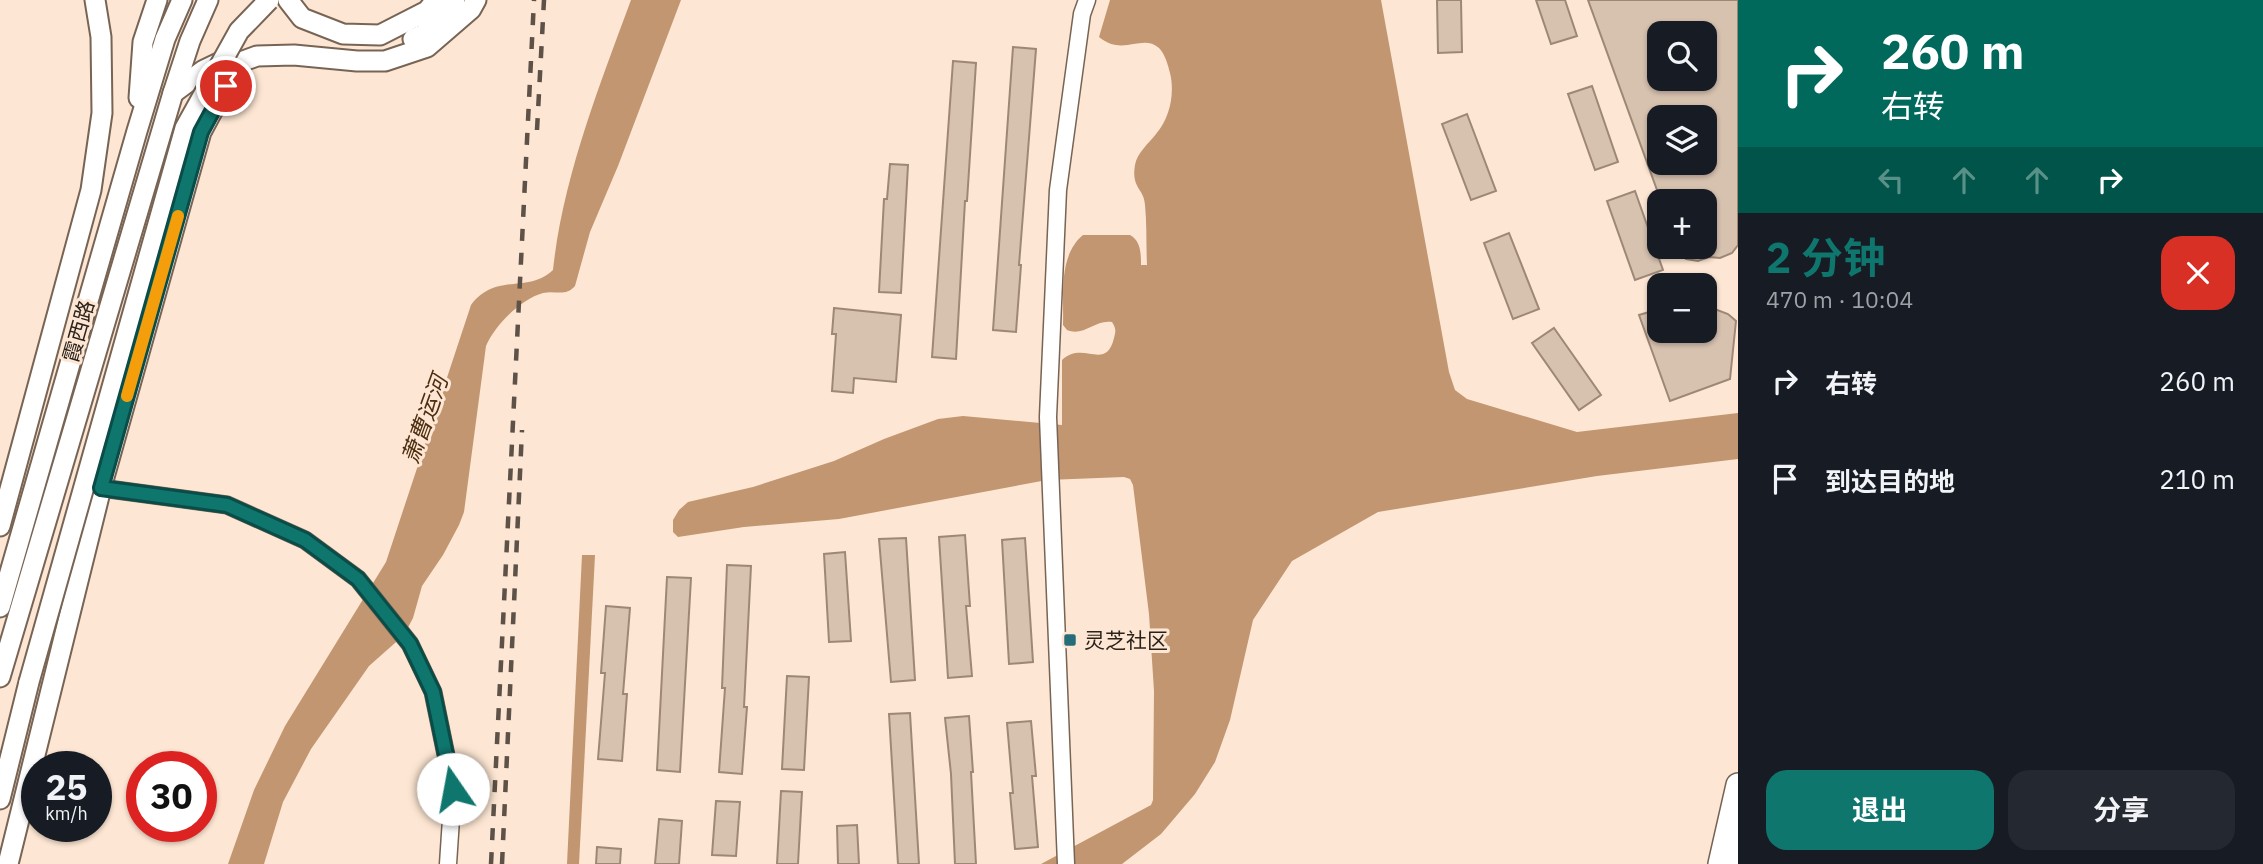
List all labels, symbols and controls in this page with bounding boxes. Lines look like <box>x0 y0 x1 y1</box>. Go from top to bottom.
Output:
text: 260 m <box>1881 19 2025 82</box>
map controls <box>1647 21 1717 343</box>
button: search <box>1647 21 1717 91</box>
icon: right <box>1766 28 1857 119</box>
pin <box>196 56 256 116</box>
icon: arrive <box>207 67 245 105</box>
text: 右转 <box>1881 85 1945 127</box>
button: layers <box>1647 105 1717 175</box>
icon: left <box>1872 161 1910 199</box>
icon: ahead <box>1945 161 1983 199</box>
icon: ahead <box>2018 161 2056 199</box>
icon: right <box>2091 161 2129 199</box>
button: + <box>1647 189 1717 259</box>
text: 2 分钟 <box>1766 230 1885 285</box>
button: close <box>2161 236 2235 310</box>
button: − <box>1647 273 1717 343</box>
text: 470 m · 10:04 <box>1766 284 1913 314</box>
street label: 霞西路 <box>56 297 100 365</box>
icon: right <box>1766 362 1804 400</box>
text: 260 m <box>2159 364 2235 398</box>
text: 右转 <box>1825 366 1877 400</box>
water label: 萧曹运河 <box>394 367 455 467</box>
icon: arrive <box>1766 460 1804 498</box>
text: 210 m <box>2159 462 2235 496</box>
text: 到达目的地 <box>1825 464 1955 498</box>
place label: 灵芝社区 <box>1084 626 1168 654</box>
marker: 灵芝社区 <box>1062 632 1078 648</box>
speed limit sign: 30 <box>126 751 217 842</box>
position arrow <box>416 752 490 826</box>
text: 25 <box>45 764 88 810</box>
button: 退出 <box>1766 770 1994 850</box>
button: 分享 <box>2008 770 2235 850</box>
text: km/h <box>45 802 88 825</box>

